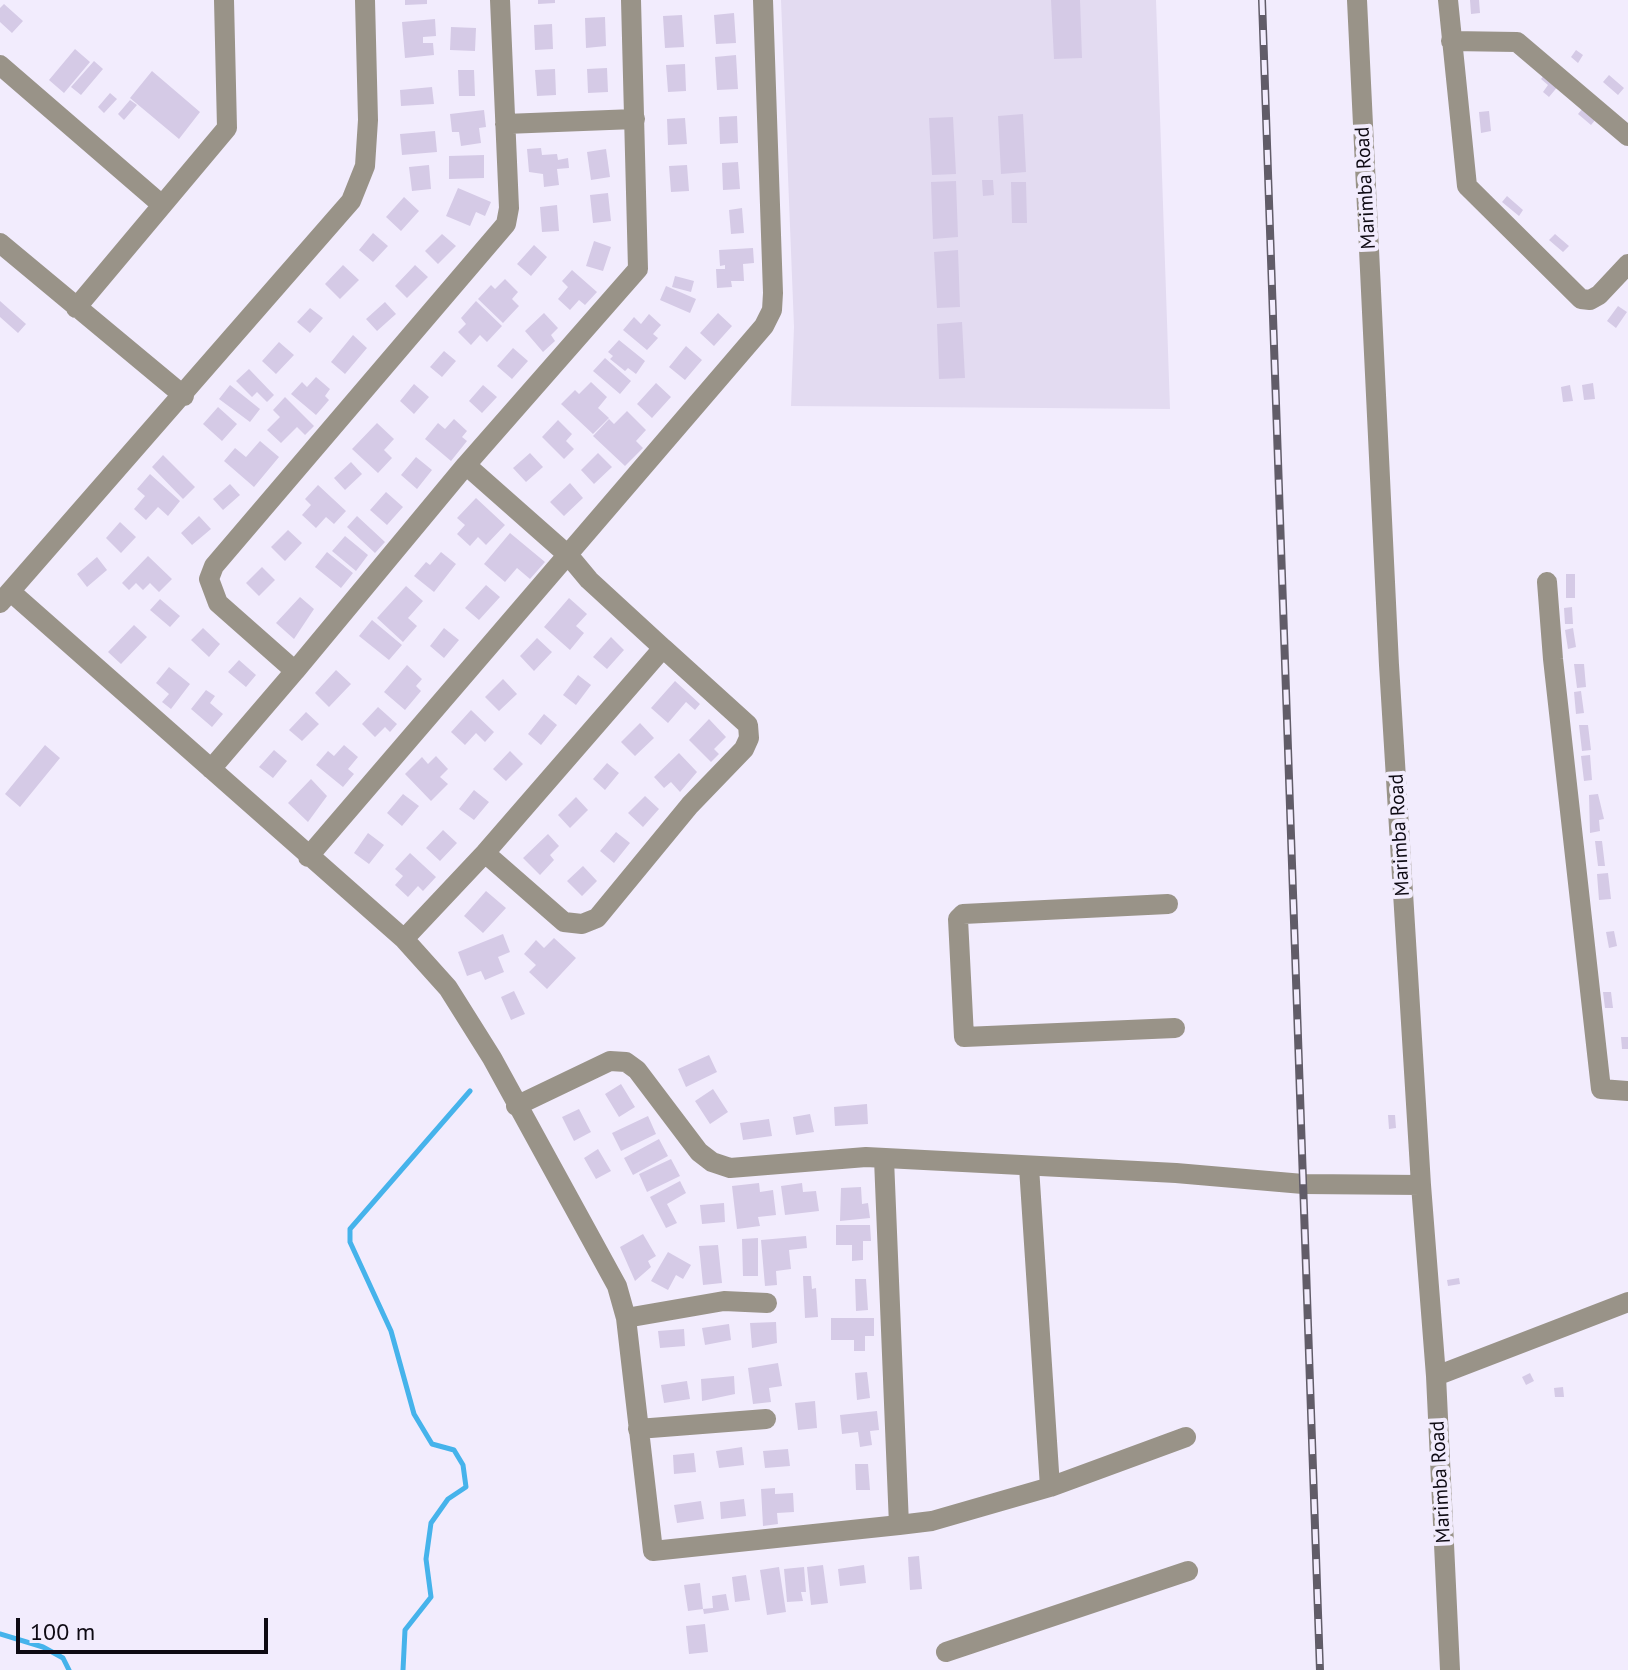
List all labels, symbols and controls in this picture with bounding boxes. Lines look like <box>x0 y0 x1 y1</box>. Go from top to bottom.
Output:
street label: Marimba Road <box>1351 126 1381 250</box>
street label: Marimba Road <box>1385 773 1415 897</box>
street label: Marimba Road <box>1426 1420 1456 1544</box>
scale bar <box>20 1602 272 1652</box>
text: 100 m <box>30 1616 95 1647</box>

